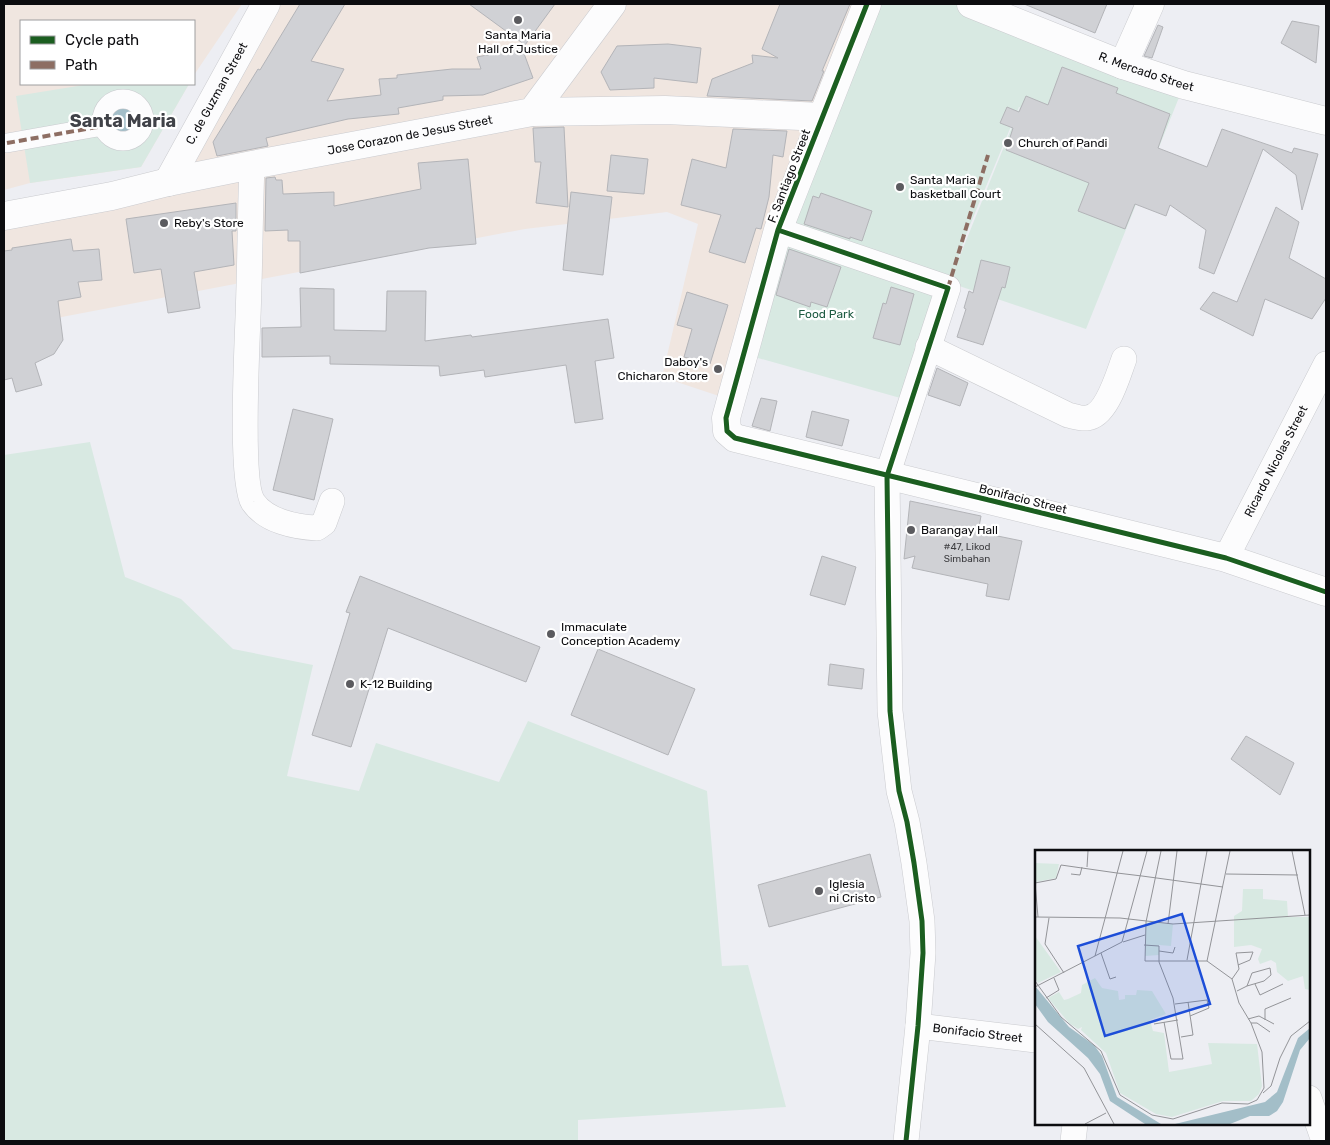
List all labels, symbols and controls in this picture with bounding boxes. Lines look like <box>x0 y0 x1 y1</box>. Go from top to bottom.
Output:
marker: Santa Maria Hall of Justice <box>512 14 524 26</box>
legend <box>20 20 195 85</box>
place label: Santa Maria Hall of Justice <box>478 28 558 56</box>
text: Cycle path <box>65 31 139 49</box>
street label: C. de Guzman Street <box>183 40 251 147</box>
street label: R. Mercado Street <box>1097 49 1196 94</box>
text: Path <box>65 56 98 74</box>
district label: Santa Maria <box>70 110 176 132</box>
street label: Jose Corazon de Jesus Street <box>326 113 494 158</box>
street label: F. Santiago Street <box>765 127 813 225</box>
place label: Church of Pandi <box>1018 136 1108 150</box>
marker: Church of Pandi <box>1002 137 1014 149</box>
place label: Santa Maria basketball Court <box>910 173 1001 201</box>
marker: Santa Maria basketball Court <box>894 181 906 193</box>
place label: Reby's Store <box>174 216 244 230</box>
marker: Reby's Store <box>158 217 170 229</box>
park label: Food Park <box>798 307 855 321</box>
place label: Daboy's Chicharon Store <box>617 355 708 383</box>
marker: Daboy's Chicharon Store <box>712 363 724 375</box>
street label: Ricardo Nicolas Street <box>1241 403 1311 519</box>
street label: Bonifacio Street <box>977 481 1069 517</box>
place label: Barangay Hall <box>921 523 998 537</box>
marker: Barangay Hall <box>905 524 917 536</box>
house number: #47, Likod Simbahan <box>943 541 991 565</box>
place label: Immaculate Conception Academy <box>561 620 681 648</box>
marker: Immaculate Conception Academy <box>545 628 557 640</box>
place label: K-12 Building <box>360 677 433 691</box>
marker: K-12 Building <box>344 678 356 690</box>
inset map <box>1035 850 1310 1125</box>
place label: Iglesia ni Cristo <box>829 877 875 905</box>
marker: Iglesia ni Cristo <box>813 885 825 897</box>
street label: Bonifacio Street <box>932 1021 1024 1045</box>

